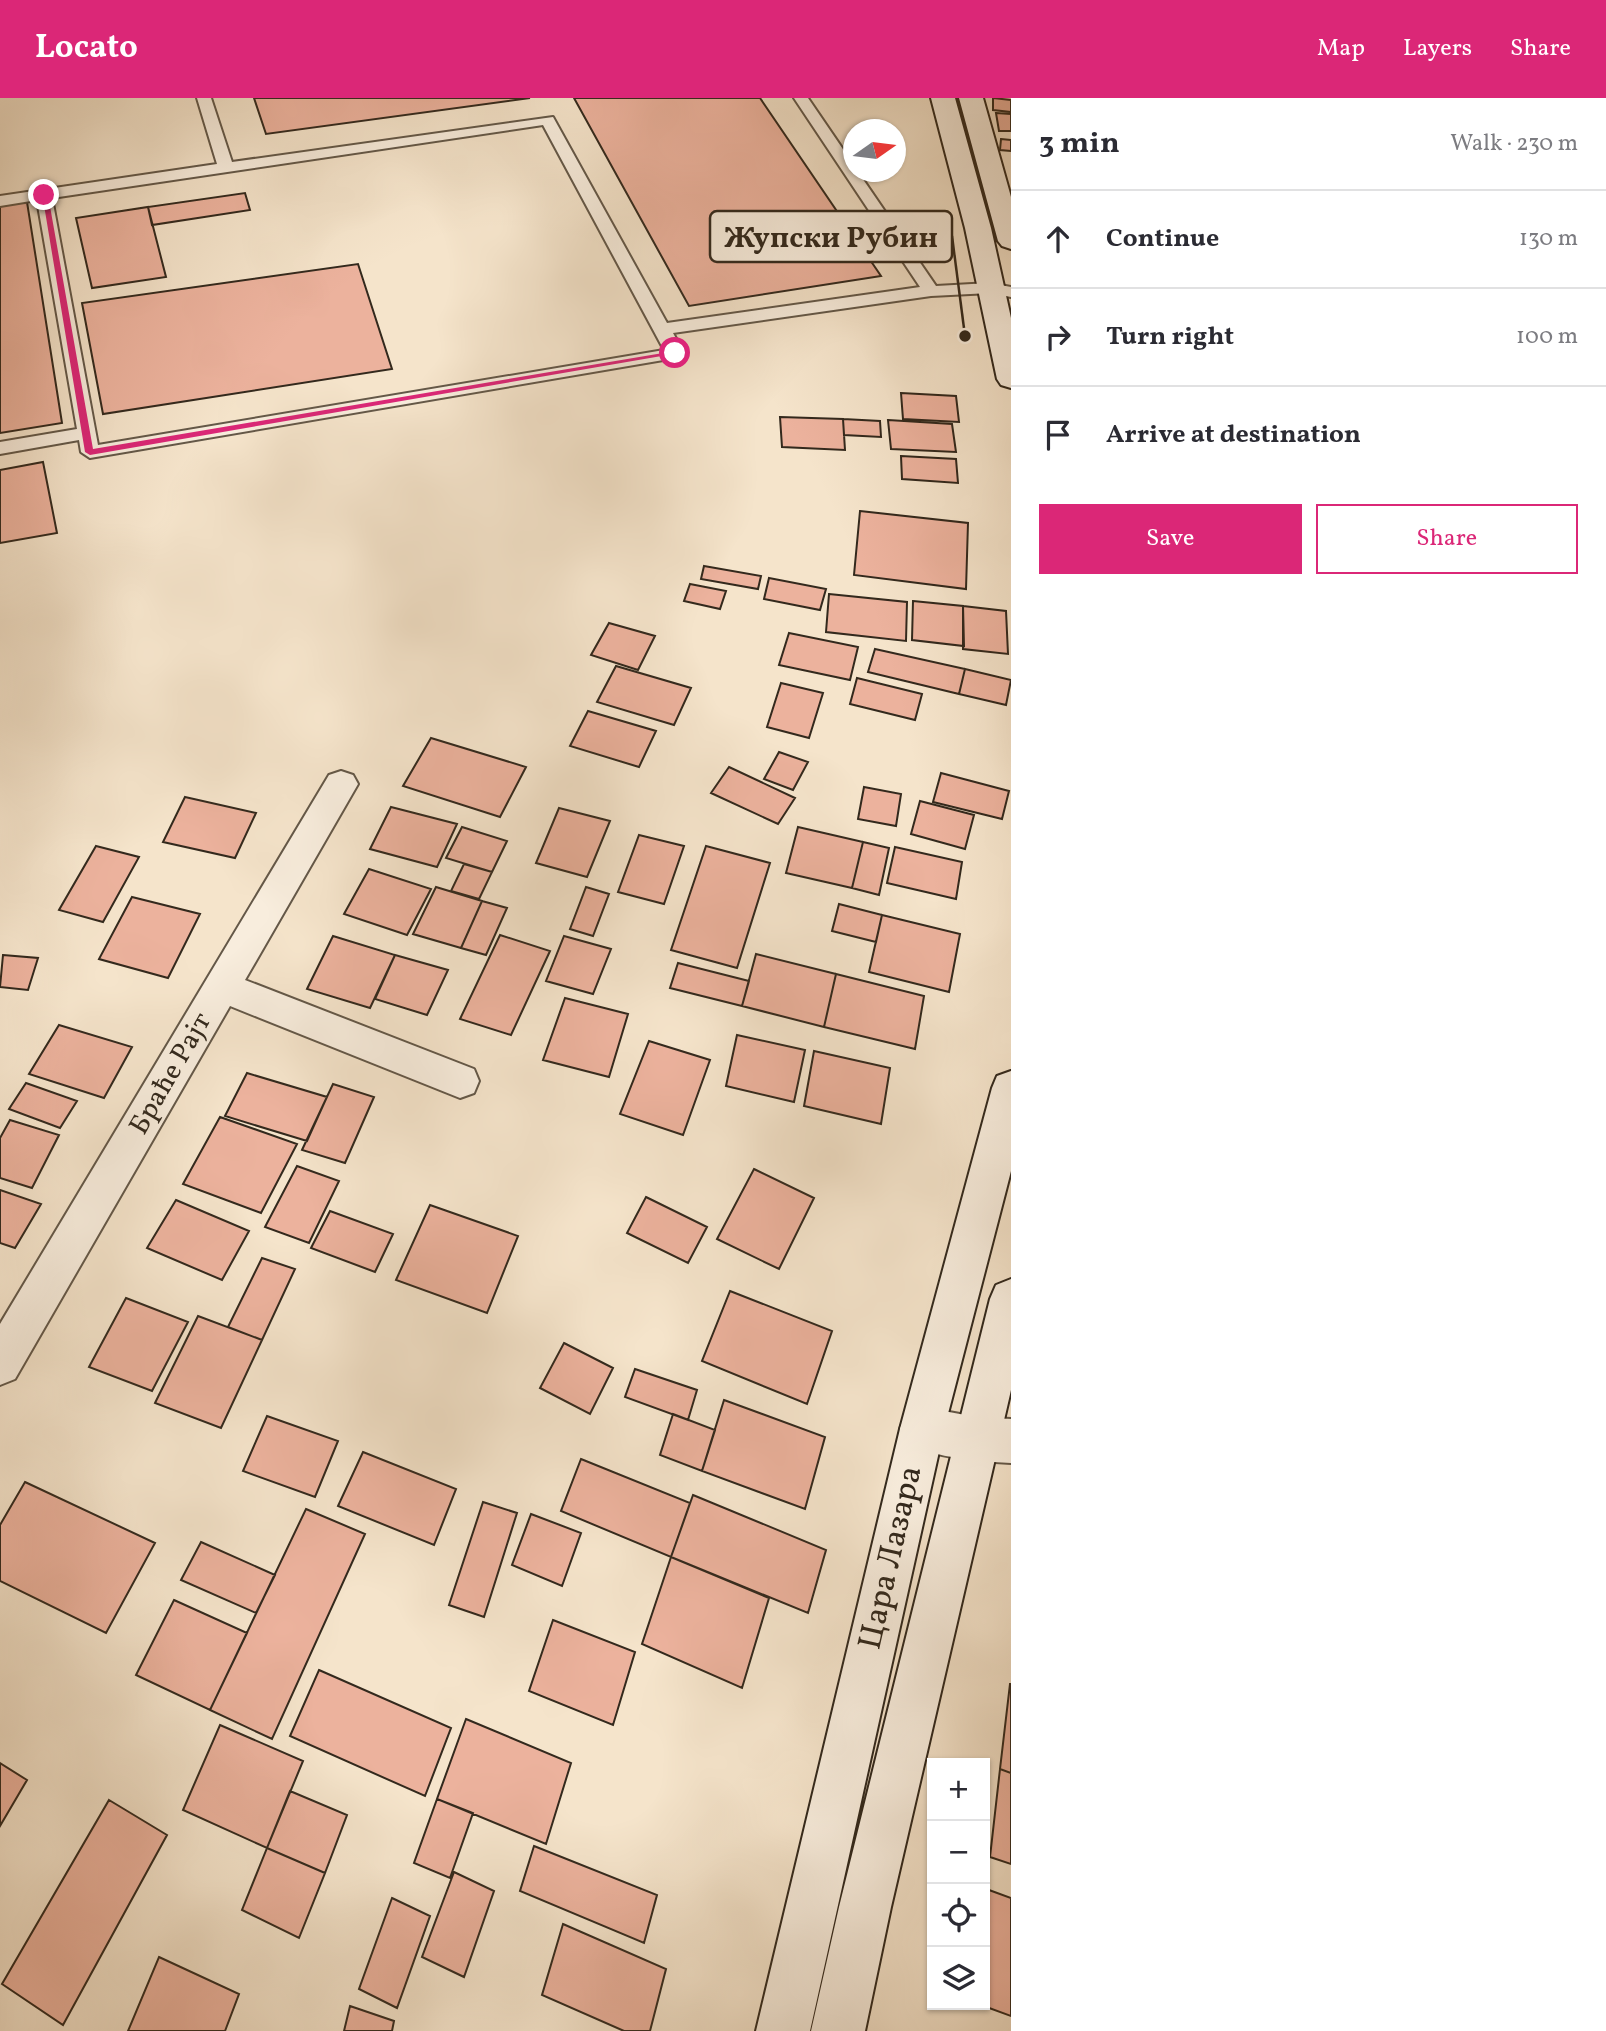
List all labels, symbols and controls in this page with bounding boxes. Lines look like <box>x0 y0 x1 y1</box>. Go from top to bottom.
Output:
text: Locato <box>35 26 138 72</box>
text: Map <box>1317 32 1365 66</box>
text: Layers <box>1403 32 1472 66</box>
text: Share <box>1510 32 1571 66</box>
north arrow <box>843 119 906 182</box>
text: 3 min <box>1039 123 1120 165</box>
text: Walk · 230 m <box>1450 128 1578 160</box>
route end <box>28 179 59 210</box>
callout: Жупски Рубин <box>710 211 952 262</box>
text: Жупски Рубин <box>724 218 938 260</box>
icon: ahead <box>1039 220 1077 258</box>
text: Continue <box>1106 221 1219 257</box>
text: 130 m <box>1519 223 1578 255</box>
icon: right <box>1039 318 1077 356</box>
text: Turn right <box>1106 319 1234 355</box>
text: 100 m <box>1516 321 1578 353</box>
route start <box>659 337 690 368</box>
icon: arrive <box>1039 416 1077 454</box>
text: Arrive at destination <box>1106 417 1361 453</box>
button: Save <box>1039 504 1302 574</box>
button: Share <box>1316 504 1578 574</box>
street label: Браће Рајт <box>120 1006 222 1142</box>
street label: Цара Лазара <box>849 1462 935 1654</box>
map controls <box>927 1758 990 2010</box>
button: + <box>927 1758 990 1821</box>
button: − <box>927 1821 990 1884</box>
button: locate <box>927 1884 990 1947</box>
button: layers <box>927 1947 990 2010</box>

